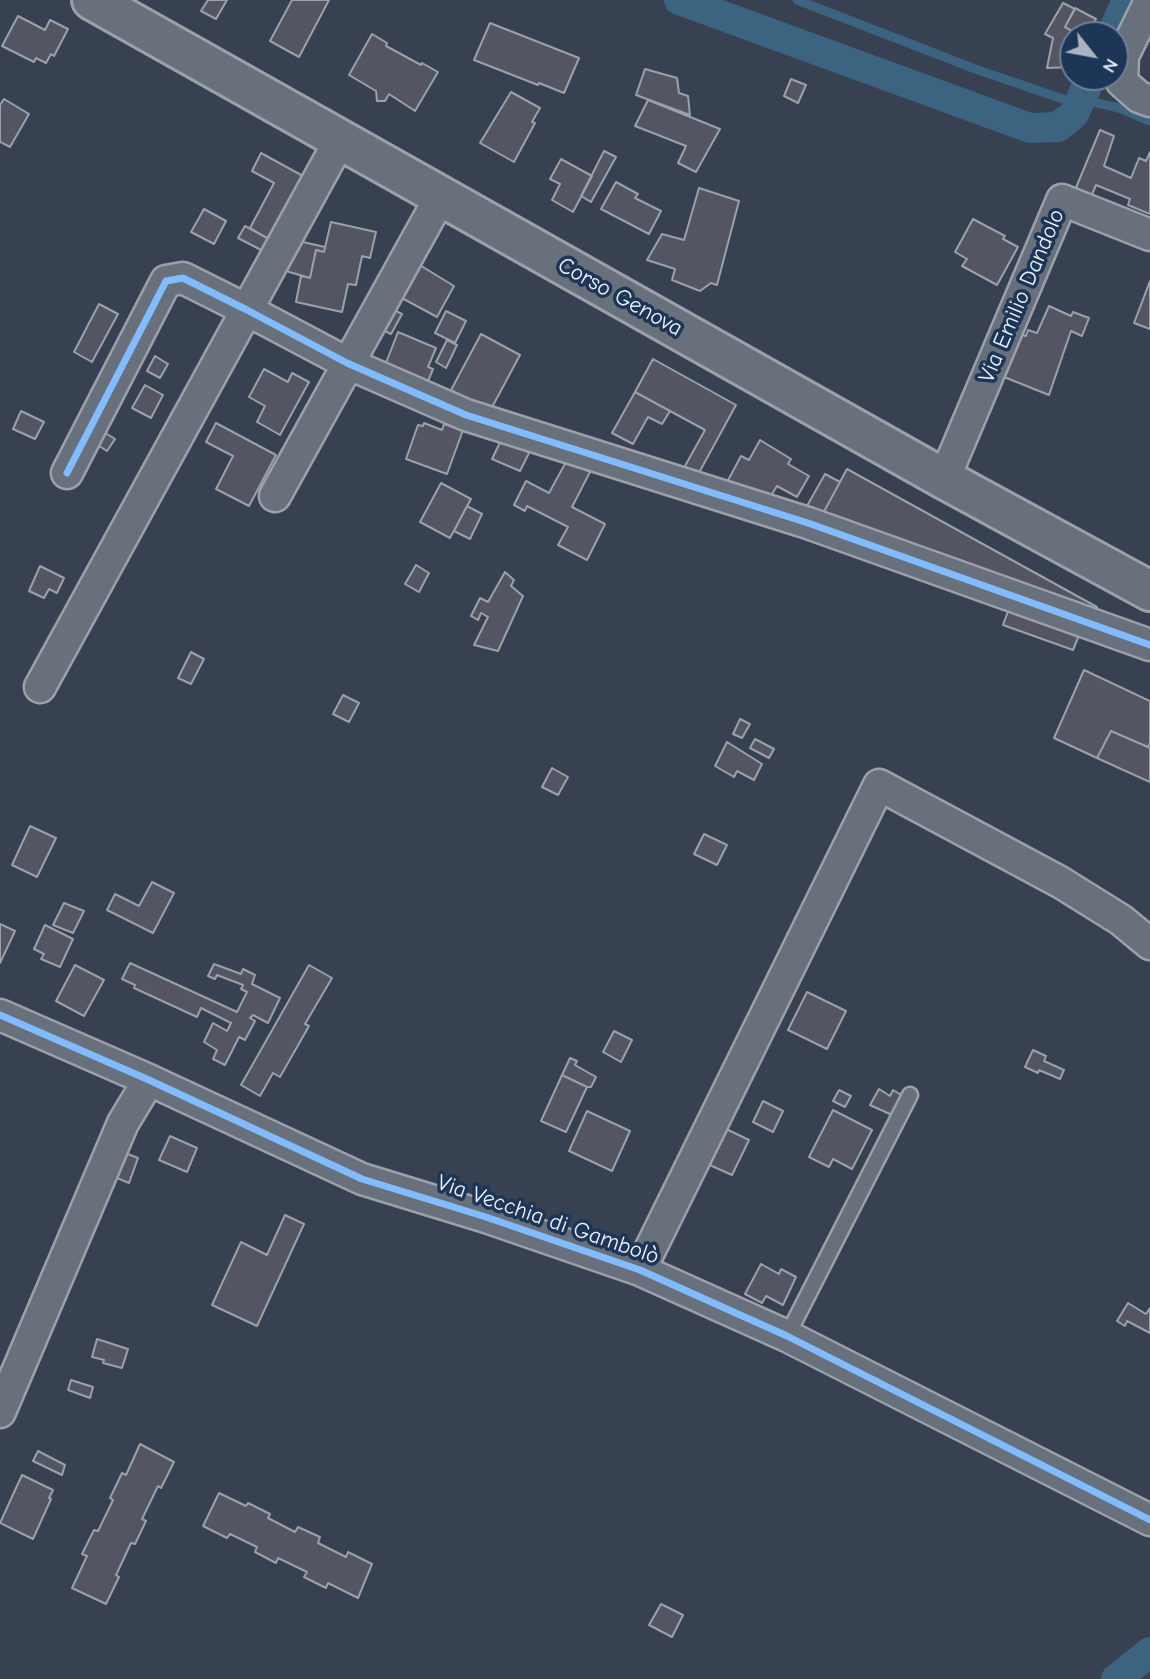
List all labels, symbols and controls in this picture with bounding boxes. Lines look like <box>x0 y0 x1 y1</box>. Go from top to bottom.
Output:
north arrow <box>1059 21 1129 91</box>
text: N <box>1098 55 1123 77</box>
street label: Via Emilio Dandolo <box>973 205 1071 387</box>
street label: Corso Genova <box>553 251 687 343</box>
street label: Via Vecchia di Gambolò <box>433 1169 663 1271</box>

